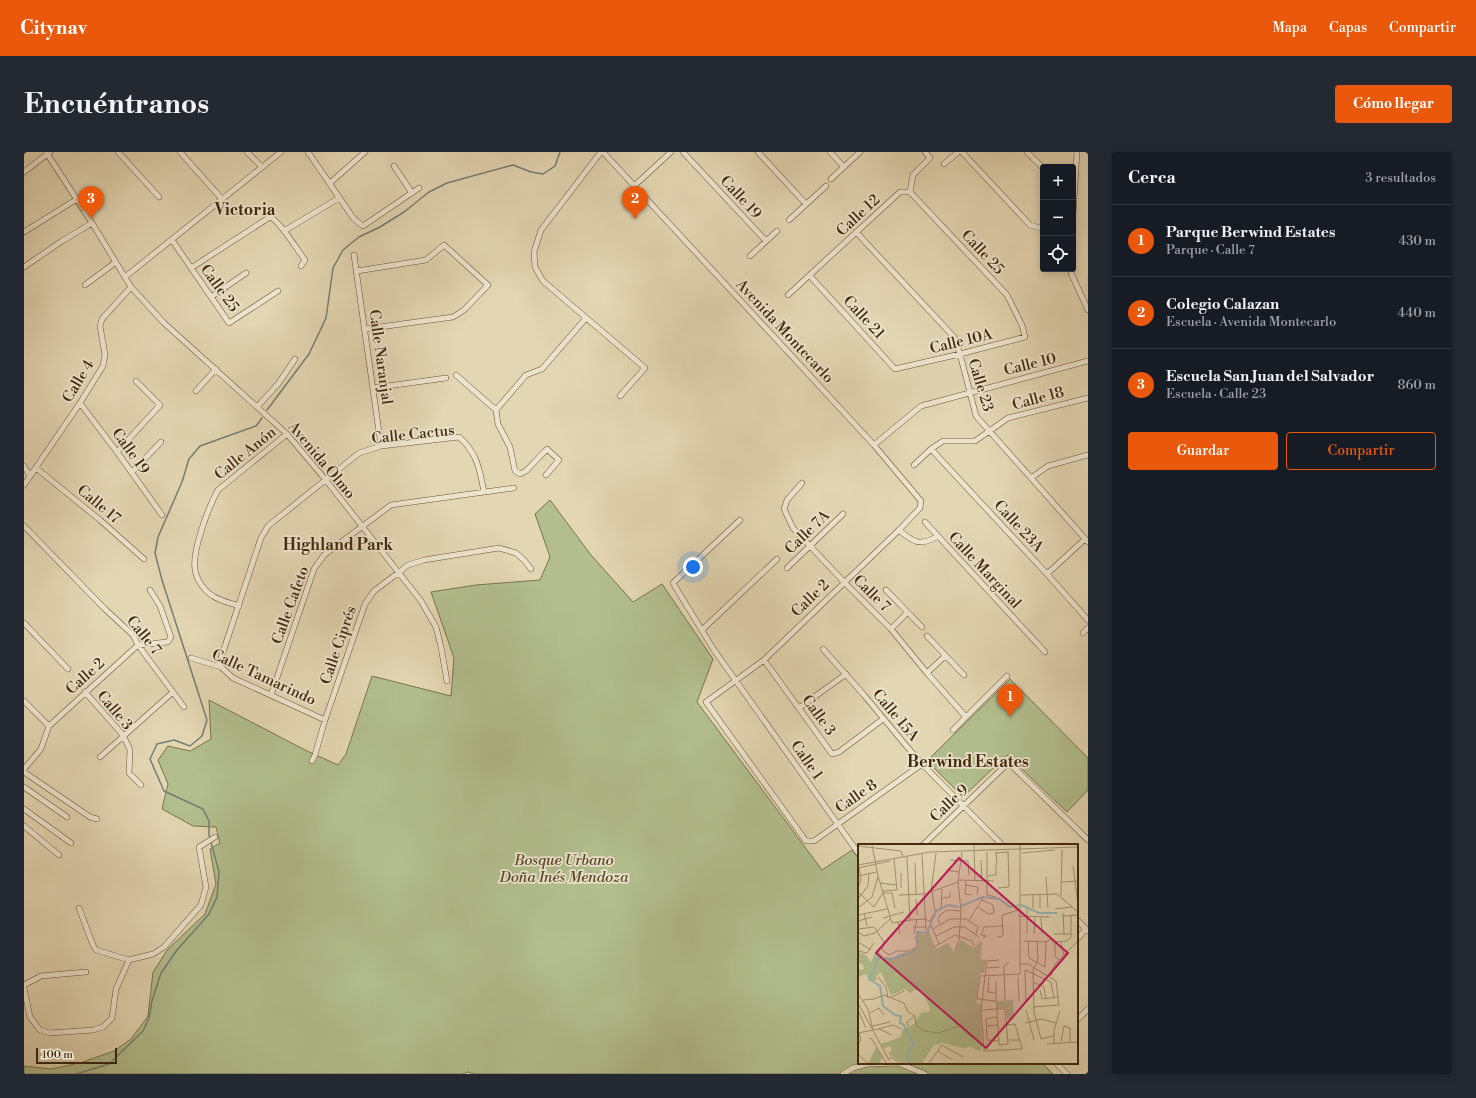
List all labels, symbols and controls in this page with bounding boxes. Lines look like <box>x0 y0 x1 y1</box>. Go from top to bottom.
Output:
text: Citynav <box>20 16 87 40</box>
text: Mapa <box>1272 19 1307 37</box>
text: Capas <box>1329 19 1367 37</box>
text: Compartir <box>1389 19 1456 37</box>
button: Cómo llegar <box>1335 85 1452 123</box>
text: Encuéntranos <box>24 87 209 122</box>
map controls <box>1040 164 1076 272</box>
button: + <box>1040 164 1076 200</box>
text: Cerca <box>1128 167 1176 189</box>
text: 3 resultados <box>1365 170 1436 186</box>
street label: Calle 19 <box>716 172 765 223</box>
pin: 3 <box>78 186 104 219</box>
pin: 2 <box>622 186 648 219</box>
street label: Calle 12 <box>833 190 884 240</box>
district label: Victoria <box>214 200 276 220</box>
button: − <box>1040 200 1076 236</box>
text: Parque Berwind Estates <box>1166 223 1335 242</box>
street label: Calle 25 <box>957 226 1008 279</box>
text: 1 <box>1138 233 1144 249</box>
text: 430 m <box>1398 233 1436 249</box>
button: locate <box>1040 236 1076 272</box>
text: Parque · Calle 7 <box>1166 242 1255 258</box>
street label: Calle 25 <box>196 261 243 316</box>
street label: Avenida Montecarlo <box>731 275 838 387</box>
street label: Calle 21 <box>839 292 889 343</box>
text: Colegio Calazan <box>1166 295 1279 314</box>
text: 2 <box>1137 305 1145 321</box>
text: 440 m <box>1398 305 1436 321</box>
street label: Calle Naranjal <box>364 308 397 406</box>
text: Escuela · Avenida Montecarlo <box>1166 314 1336 330</box>
street label: Calle 10A <box>928 324 995 358</box>
street label: Calle 10 <box>1002 349 1058 380</box>
street label: Calle 4 <box>58 356 99 406</box>
street label: Calle 23 <box>964 356 998 414</box>
text: Escuela San Juan del Salvador <box>1166 367 1374 386</box>
text: 3 <box>1137 377 1145 393</box>
text: 860 m <box>1397 377 1436 393</box>
street label: Calle 18 <box>1010 382 1066 414</box>
text: Escuela · Calle 23 <box>1166 386 1266 402</box>
street label: Avenida Olmo <box>283 417 359 503</box>
street label: Calle Cactus <box>371 421 455 448</box>
street label: Calle Anón <box>211 423 280 484</box>
street label: Calle 19 <box>107 424 154 478</box>
button: Guardar <box>1128 432 1278 470</box>
button: Compartir <box>1286 432 1436 470</box>
street label: Calle 17 <box>73 481 125 528</box>
street label: Calle 23A <box>990 496 1048 557</box>
street label: Calle 7A <box>781 506 834 558</box>
street label: Calle Marginal <box>944 528 1025 613</box>
district label: Highland Park <box>283 535 394 555</box>
your location <box>683 557 703 577</box>
street label: Calle Cafeto <box>268 564 313 647</box>
street label: Calle 7 <box>849 571 895 616</box>
street label: Calle 2 <box>787 576 833 621</box>
street label: Calle Ciprés <box>316 603 361 687</box>
street label: Calle 7 <box>122 612 165 659</box>
street label: Calle Tamarindo <box>209 645 319 710</box>
street label: Calle 2 <box>62 654 109 699</box>
pin: 1 <box>997 684 1023 717</box>
street label: Calle 15A <box>868 685 923 746</box>
street label: Calle 3 <box>93 687 137 734</box>
street label: Calle 3 <box>797 691 840 739</box>
street label: Calle 1 <box>786 737 827 784</box>
district label: Berwind Estates <box>907 752 1029 772</box>
street label: Calle 8 <box>832 775 881 818</box>
street label: Calle 9 <box>926 780 973 826</box>
inset map <box>858 844 1078 1064</box>
park label: Bosque Urbano Doña Inés Mendoza <box>499 851 629 887</box>
scale bar <box>36 1046 117 1065</box>
text: 100 m <box>42 1048 73 1062</box>

